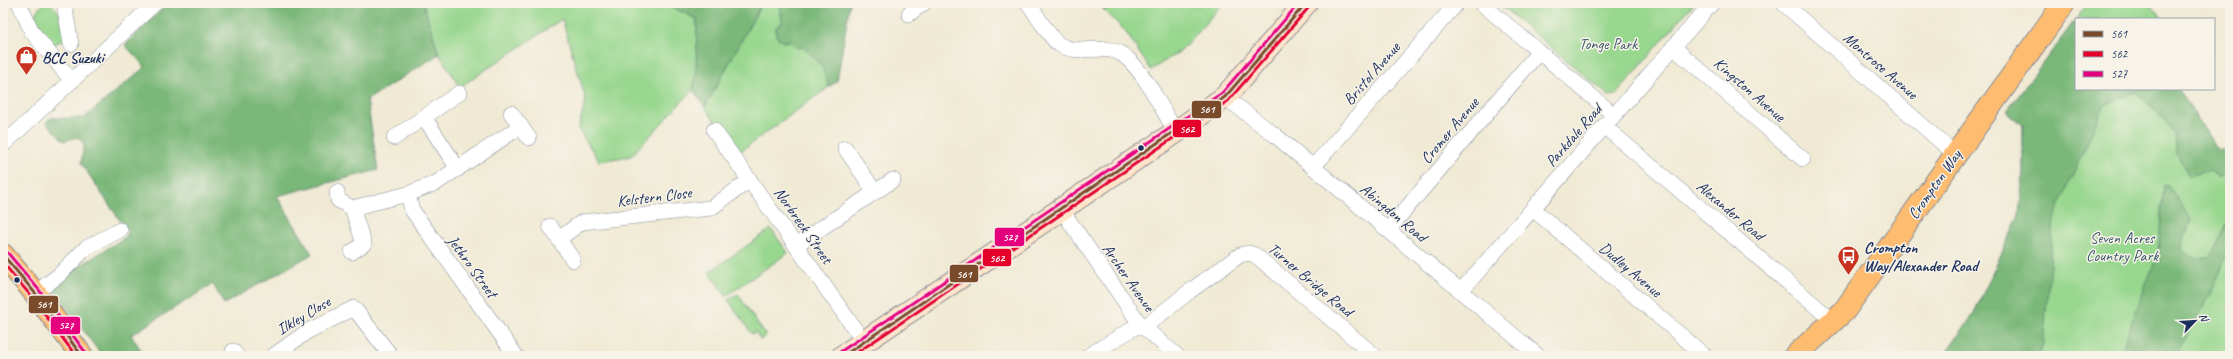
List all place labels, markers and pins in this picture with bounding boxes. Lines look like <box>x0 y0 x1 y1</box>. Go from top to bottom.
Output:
shop icon: BCC Suzuki <box>13 44 39 77</box>
place label: BCC Suzuki <box>42 48 107 68</box>
unlabelled marker <box>1136 143 1146 153</box>
place label: Crompton Way/Alexander Road <box>1864 238 1980 276</box>
bus stop icon: Crompton Way/Alexander Road <box>1835 243 1861 276</box>
unlabelled marker <box>12 275 22 285</box>

